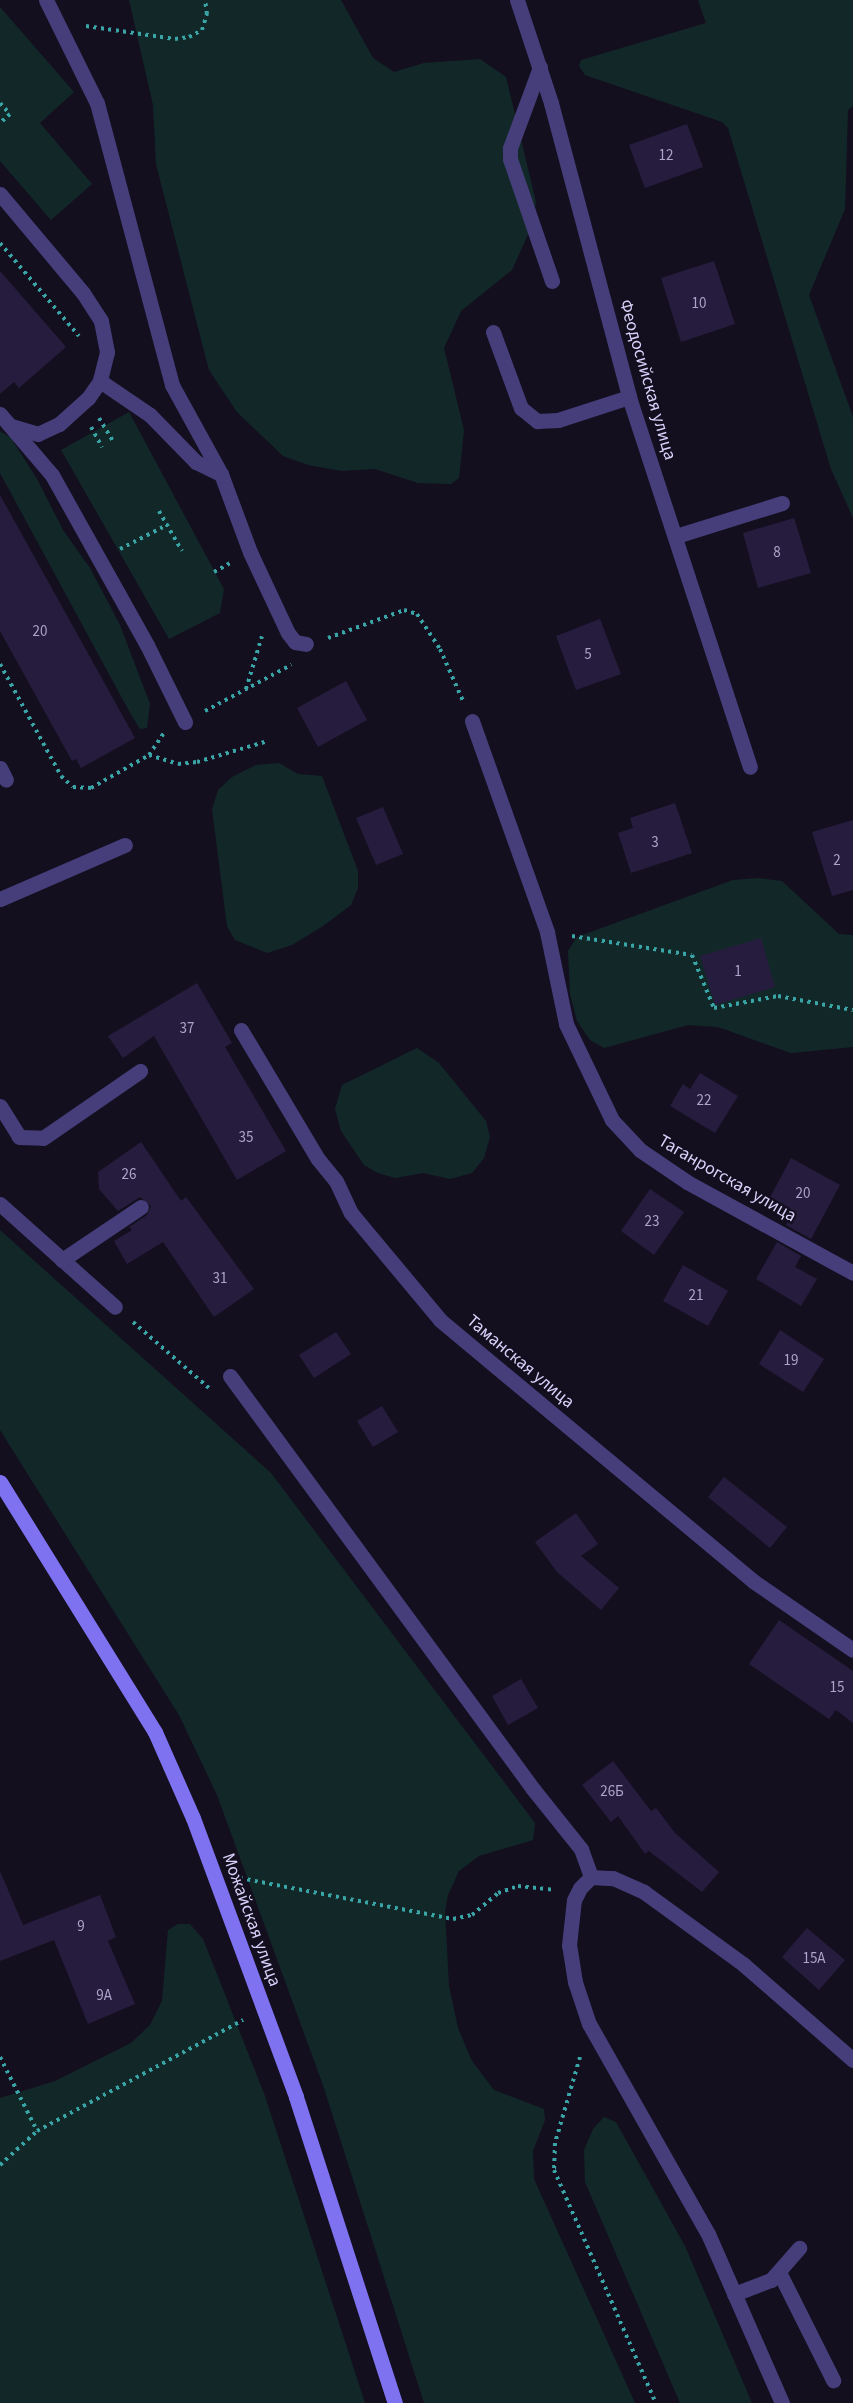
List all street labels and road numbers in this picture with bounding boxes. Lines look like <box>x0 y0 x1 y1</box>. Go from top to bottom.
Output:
street label: Феодосийская улица <box>614 297 680 463</box>
street label: Таганрогская улица <box>654 1131 800 1227</box>
street label: Таманская улица <box>462 1311 578 1413</box>
street label: Можайская улица <box>217 1850 285 1990</box>

